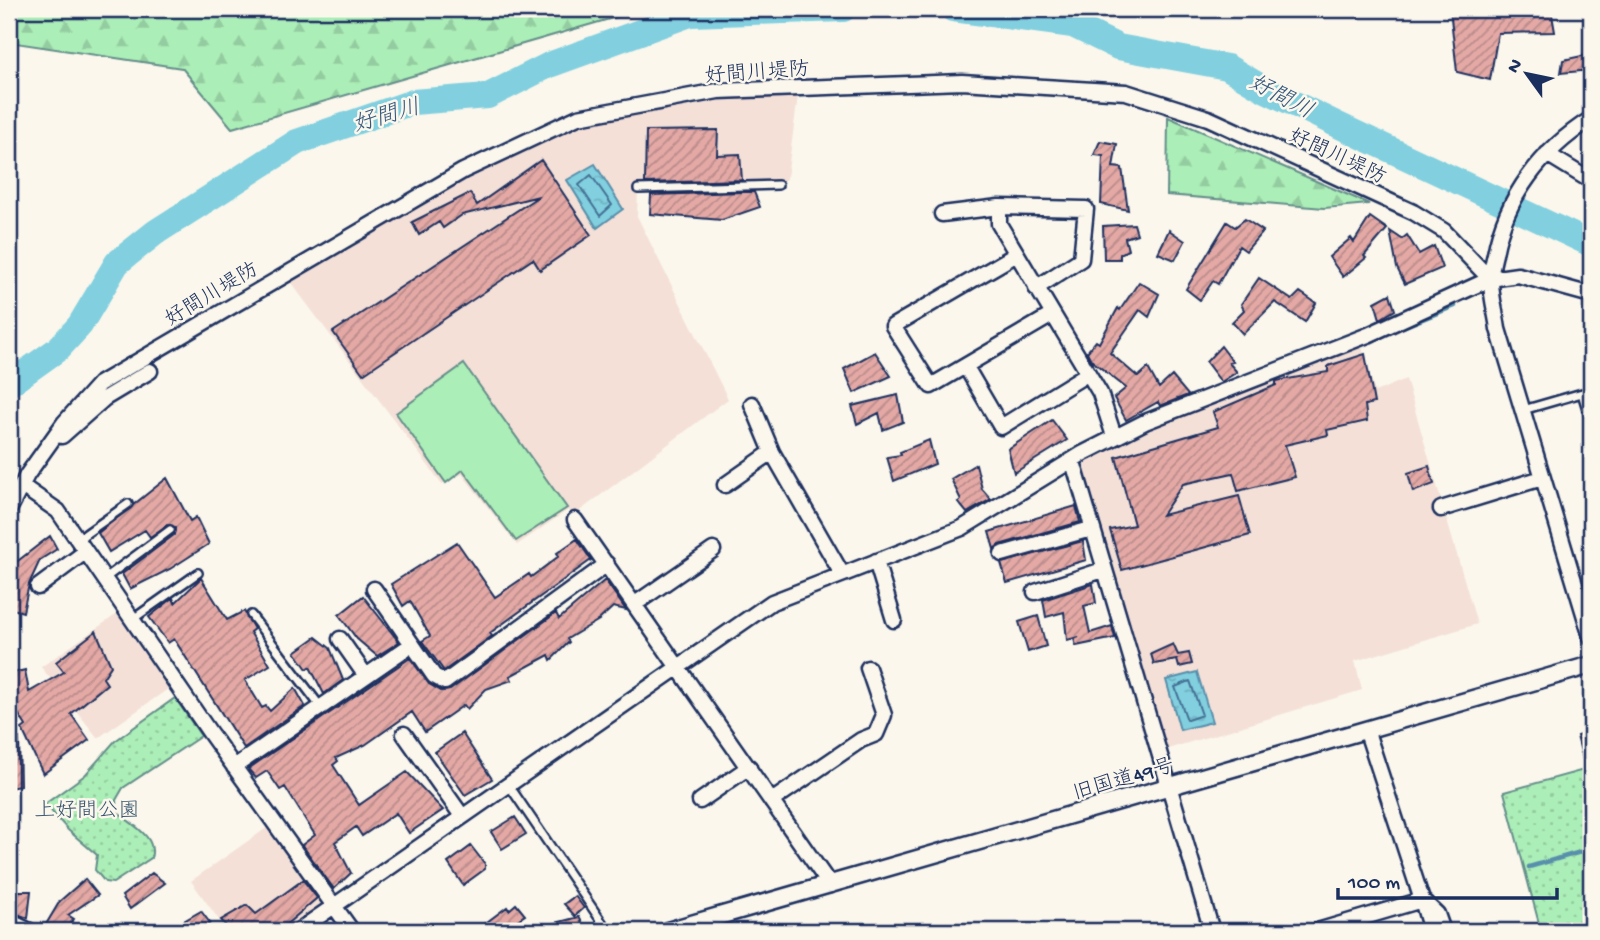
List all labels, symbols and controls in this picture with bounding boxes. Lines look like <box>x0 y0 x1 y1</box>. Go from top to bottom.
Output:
north arrow <box>1492 38 1562 108</box>
text: N <box>1503 55 1529 78</box>
street label: 好間川堤防 <box>704 57 810 91</box>
water label: 好間川 <box>1244 70 1317 126</box>
water label: 好間川 <box>350 95 424 140</box>
street label: 好間川堤防 <box>1284 124 1390 192</box>
street label: 好間川堤防 <box>161 257 264 334</box>
street label: 旧国道49号 <box>1070 754 1178 808</box>
park label: 上好間公園 <box>35 799 140 825</box>
scale bar <box>1338 856 1556 900</box>
text: 100 m <box>1347 872 1400 897</box>

